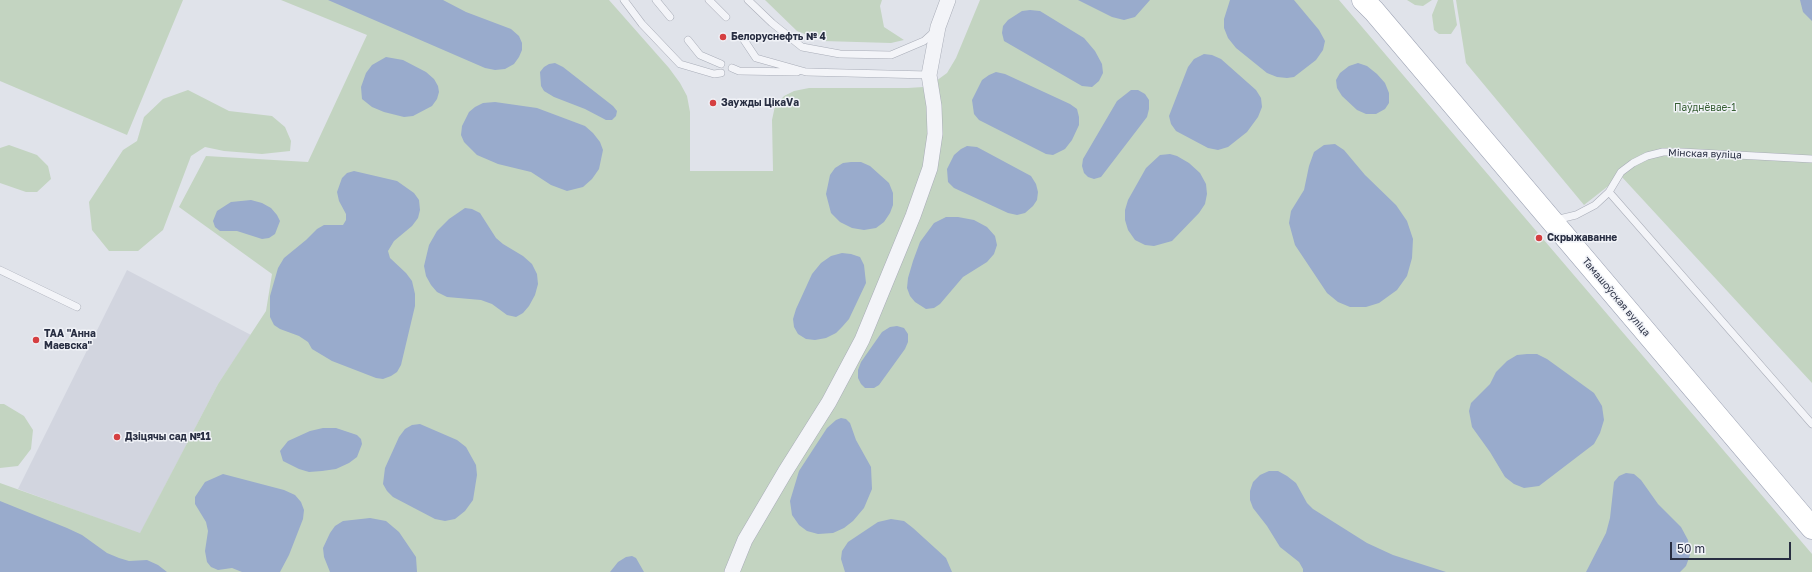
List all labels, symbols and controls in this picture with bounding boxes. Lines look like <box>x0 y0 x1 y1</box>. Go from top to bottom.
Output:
place label: Белоруснефть № 4 <box>731 31 826 43</box>
marker: Белоруснефть № 4 <box>718 32 728 42</box>
place label: Заужды ЦікаVа <box>721 97 799 109</box>
marker: Заужды ЦікаVа <box>708 98 718 108</box>
park label: Паўднёвае-1 <box>1674 102 1736 114</box>
street label: Мінская вуліца <box>1668 147 1742 161</box>
place label: Скрыжаванне <box>1547 232 1617 244</box>
marker: Скрыжаванне <box>1534 233 1544 243</box>
street label: Тамашоўская вуліца <box>1579 255 1653 339</box>
place label: ТАА "Анна Маевска" <box>44 328 96 352</box>
marker: ТАА "Анна Маевска" <box>31 335 41 345</box>
place label: Дзіцячы сад №11 <box>125 431 211 443</box>
marker: Дзіцячы сад №11 <box>112 432 122 442</box>
scale bar <box>1672 534 1793 560</box>
text: 50 m <box>1677 541 1705 556</box>

